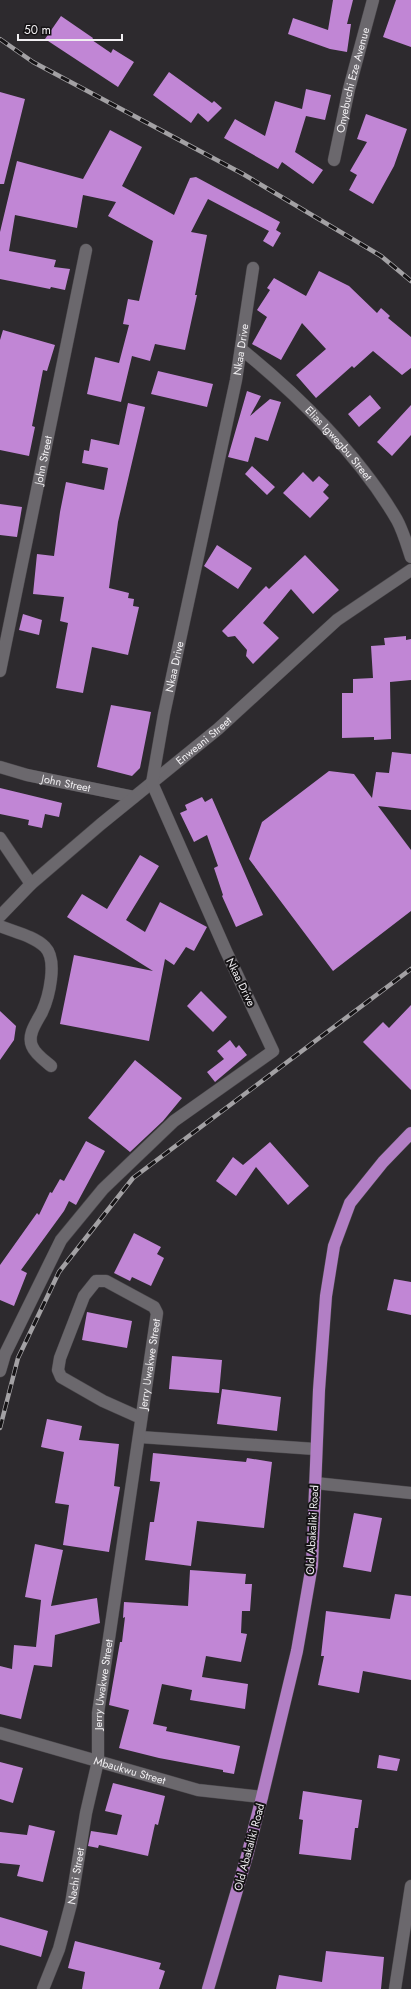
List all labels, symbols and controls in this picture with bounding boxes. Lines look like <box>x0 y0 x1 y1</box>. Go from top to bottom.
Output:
scale bar <box>18 16 122 42</box>
text: 50 m <box>24 21 51 39</box>
street label: Onyebuchi Eze Avenue <box>332 25 373 134</box>
street label: Nkaa Drive <box>229 322 252 376</box>
street label: Elias Igwegbu Street <box>302 402 376 484</box>
street label: John Street <box>30 434 56 488</box>
street label: Nkaa Drive <box>161 639 188 694</box>
street label: Enweani Street <box>172 712 235 768</box>
street label: John Street <box>38 770 92 796</box>
street label: Nkaa Drive <box>222 955 260 1009</box>
street label: Jerry Uwakwe Street <box>135 1317 164 1412</box>
street label: Old Abakaliki Road <box>302 1485 322 1575</box>
street label: Jerry Uwakwe Street <box>90 1638 117 1732</box>
street label: Mbaukwu Street <box>92 1752 168 1788</box>
street label: Old Abakaliki Road <box>230 1802 268 1892</box>
street label: Nachi Street <box>63 1846 88 1906</box>

